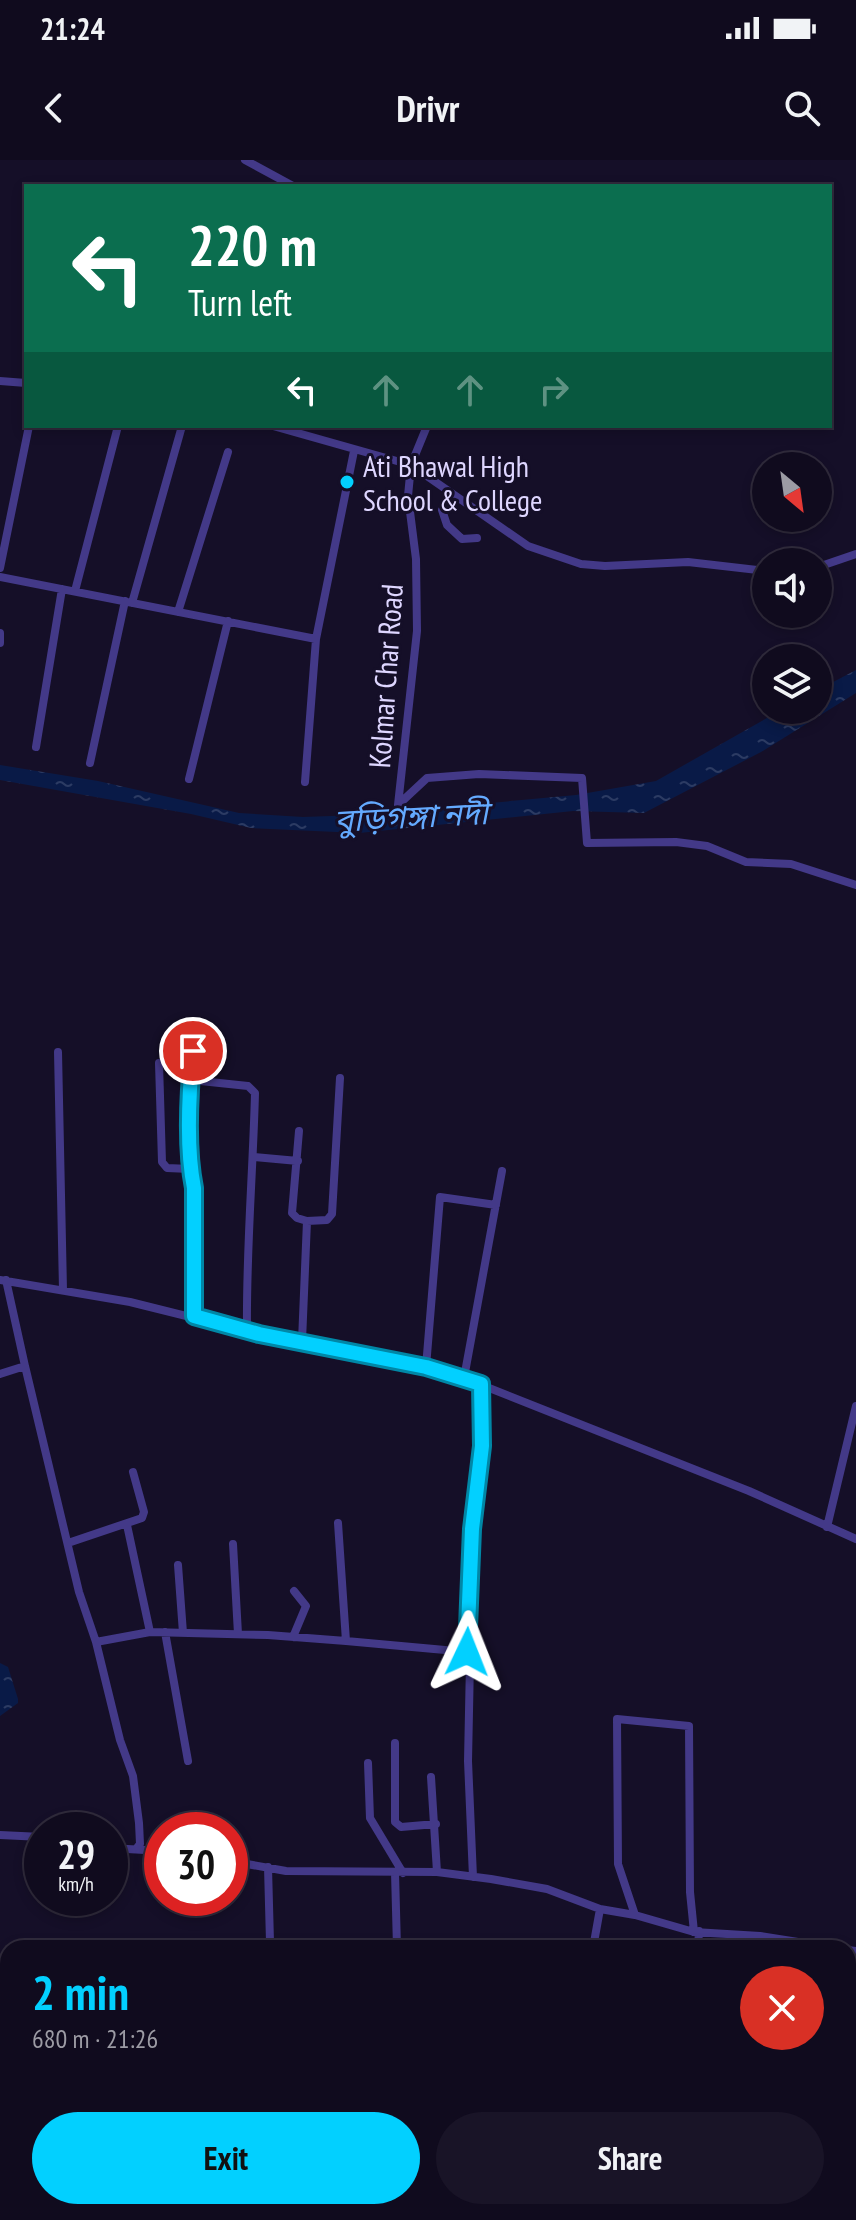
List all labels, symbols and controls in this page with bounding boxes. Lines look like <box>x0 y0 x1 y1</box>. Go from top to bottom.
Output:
text: 21:24 <box>40 9 105 48</box>
text: Drivr <box>397 85 459 132</box>
icon: back <box>32 86 76 130</box>
icon: search <box>780 86 824 130</box>
text: 220 m <box>188 209 317 281</box>
icon: left <box>56 216 160 320</box>
text: Turn left <box>188 279 292 326</box>
icon: left <box>280 368 324 412</box>
icon: ahead <box>364 368 408 412</box>
icon: ahead <box>448 368 492 412</box>
icon: right <box>532 368 576 412</box>
place label: Ati Bhawal High School & College <box>363 446 542 519</box>
north arrow <box>752 452 832 532</box>
map controls <box>752 452 832 724</box>
marker: Ati Bhawal High School & College <box>338 473 356 491</box>
button: sound <box>752 548 832 628</box>
street label: Kolmar Char Road <box>359 583 411 769</box>
button: layers <box>752 644 832 724</box>
water label: বুড়িগঙ্গা নদী <box>333 791 494 841</box>
pin <box>159 1017 227 1085</box>
icon: arrive <box>171 1029 215 1073</box>
position arrow <box>425 1610 509 1694</box>
speed limit sign: 30 <box>144 1812 248 1916</box>
text: 29 <box>57 1828 95 1880</box>
text: km/h <box>58 1871 94 1897</box>
text: 2 min <box>32 1961 129 2023</box>
button: close <box>740 1966 824 2050</box>
text: 680 m · 21:26 <box>32 2022 158 2055</box>
button: Exit <box>32 2112 420 2204</box>
button: Share <box>436 2112 824 2204</box>

